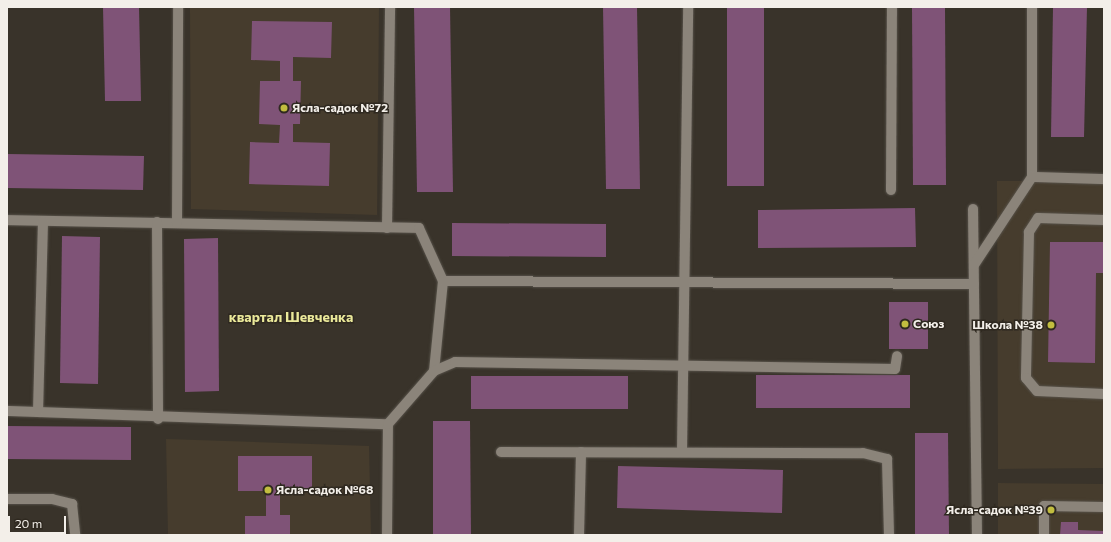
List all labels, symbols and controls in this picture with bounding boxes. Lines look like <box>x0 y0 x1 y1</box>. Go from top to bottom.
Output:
place label: Ясла-садок №72 <box>292 101 388 115</box>
marker: Ясла-садок №72 <box>279 103 289 113</box>
district label: квартал Шевченка <box>229 309 353 325</box>
place label: Союз <box>913 317 944 331</box>
place label: Школа №38 <box>972 318 1043 332</box>
marker: Союз <box>900 319 910 329</box>
marker: Школа №38 <box>1046 320 1056 330</box>
place label: Ясла-садок №68 <box>276 483 373 497</box>
marker: Ясла-садок №68 <box>263 485 273 495</box>
place label: Ясла-садок №39 <box>946 503 1043 517</box>
marker: Ясла-садок №39 <box>1046 505 1056 515</box>
scale bar <box>10 508 68 534</box>
text: 20 m <box>15 516 42 530</box>

